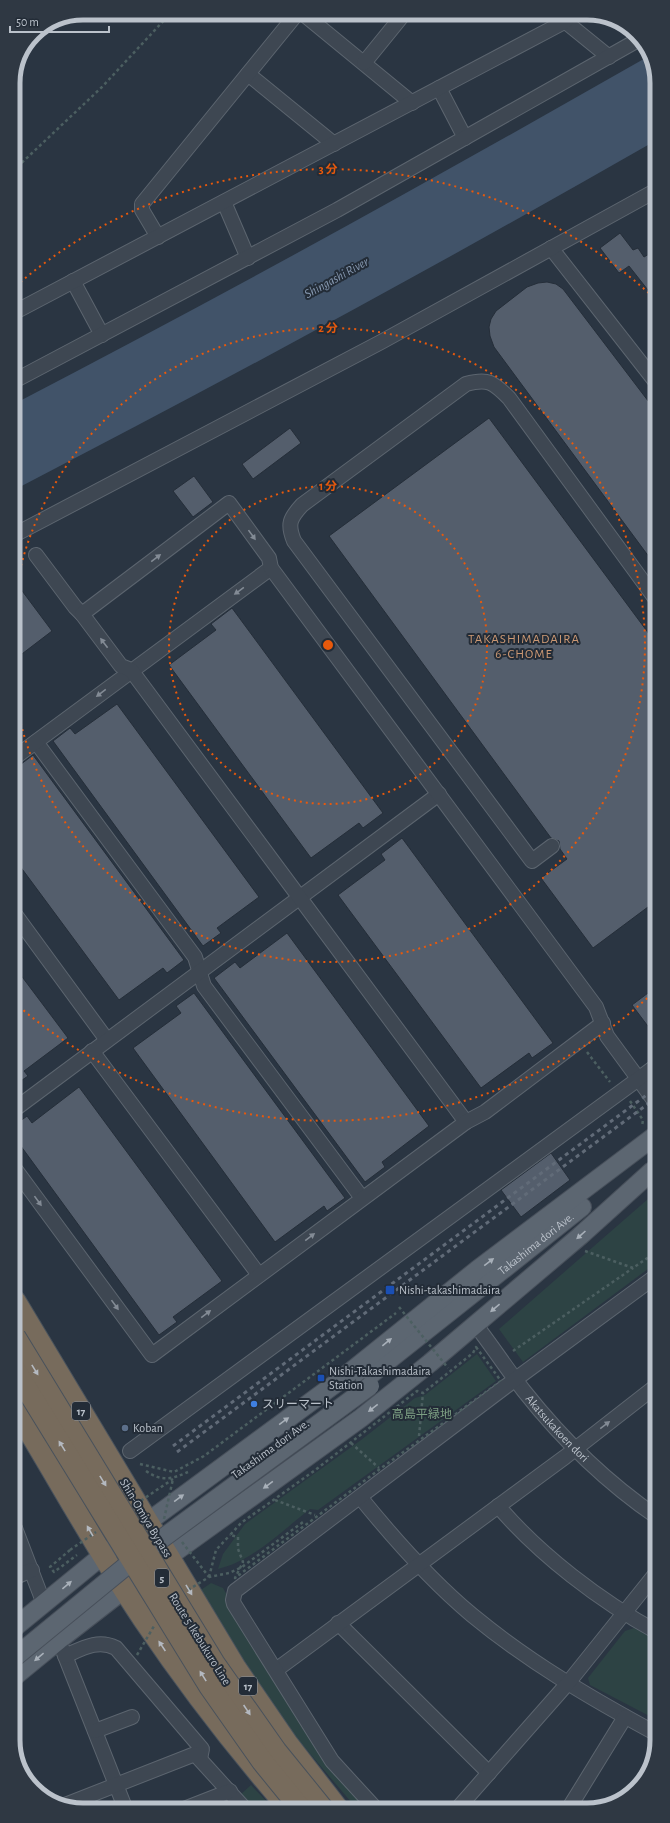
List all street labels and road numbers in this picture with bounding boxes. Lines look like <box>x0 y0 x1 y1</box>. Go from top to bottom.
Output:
street label: Takashima dori Ave. <box>496 1210 576 1277</box>
street label: Akatsukakoen dori <box>524 1392 591 1464</box>
road number: 17 <box>72 1402 90 1420</box>
street label: Takashima dori Ave. <box>229 1417 311 1481</box>
street label: Shin-Omiya Bypass <box>117 1477 174 1560</box>
road number: 5 <box>155 1569 169 1587</box>
street label: Route 5 Ikebukuro Line <box>167 1591 233 1687</box>
road number: 17 <box>239 1677 257 1695</box>

